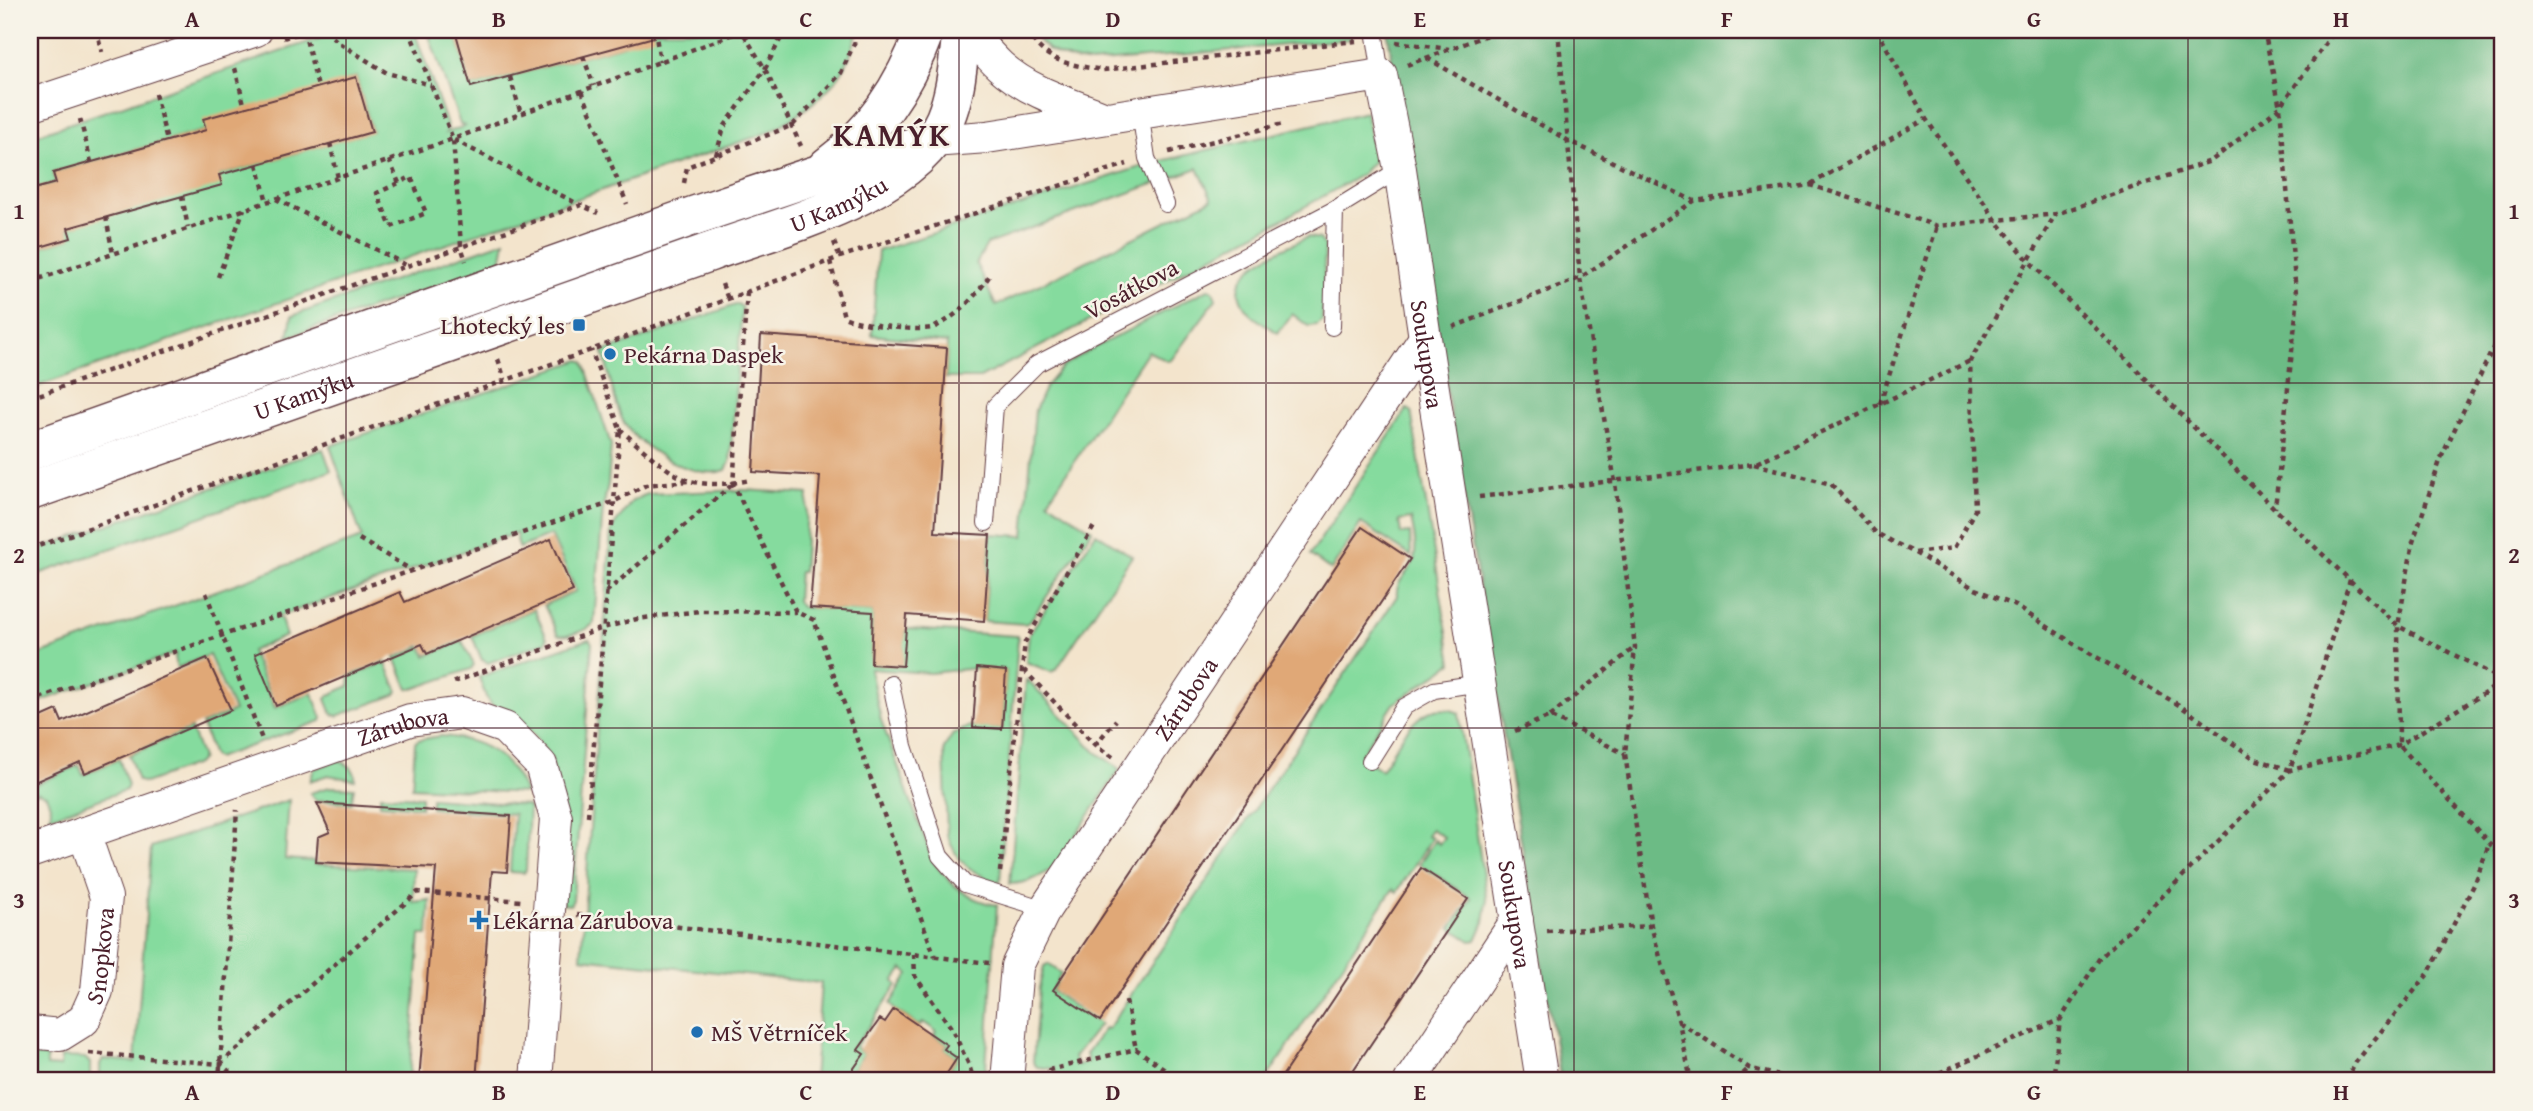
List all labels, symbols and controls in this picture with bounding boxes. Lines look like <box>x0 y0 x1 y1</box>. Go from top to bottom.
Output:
text: A <box>185 2 200 35</box>
text: B <box>492 2 506 35</box>
text: C <box>799 2 813 35</box>
text: D <box>1106 2 1121 35</box>
text: E <box>1414 2 1426 35</box>
text: F <box>1721 2 1733 35</box>
text: G <box>2027 2 2041 35</box>
text: H <box>2333 2 2349 35</box>
district label: KAMÝK <box>833 111 951 158</box>
street label: U Kamýku <box>785 167 894 241</box>
text: 1 <box>13 194 25 227</box>
text: 1 <box>2508 194 2520 227</box>
street label: Vosátkova <box>1078 249 1185 328</box>
street label: Soukupova <box>1402 297 1453 412</box>
place label: Lhotecký les <box>441 308 565 343</box>
marker: Lhotecký les <box>571 317 587 333</box>
place label: Pekárna Daspek <box>624 337 784 372</box>
marker: Pekárna Daspek <box>602 346 618 362</box>
street label: U Kamýku <box>249 361 358 428</box>
text: 2 <box>13 538 25 571</box>
text: 2 <box>2508 538 2520 571</box>
street label: Zárubova <box>1145 649 1226 747</box>
street label: Zárubova <box>352 697 451 755</box>
street label: Soukupova <box>1490 857 1542 972</box>
text: 3 <box>13 883 25 916</box>
text: 3 <box>2508 883 2520 916</box>
place label: Lékárna Zárubova <box>493 903 674 938</box>
street label: Snopkova <box>76 905 123 1010</box>
marker: Lékárna Zárubova <box>471 912 487 928</box>
place label: MŠ Větrníček <box>711 1015 848 1050</box>
marker: MŠ Větrníček <box>689 1024 705 1040</box>
text: A <box>185 1075 200 1108</box>
text: B <box>492 1075 506 1108</box>
text: C <box>799 1075 813 1108</box>
text: D <box>1106 1075 1121 1108</box>
text: E <box>1414 1075 1426 1108</box>
text: F <box>1721 1075 1733 1108</box>
text: G <box>2027 1075 2041 1108</box>
text: H <box>2333 1075 2349 1108</box>

